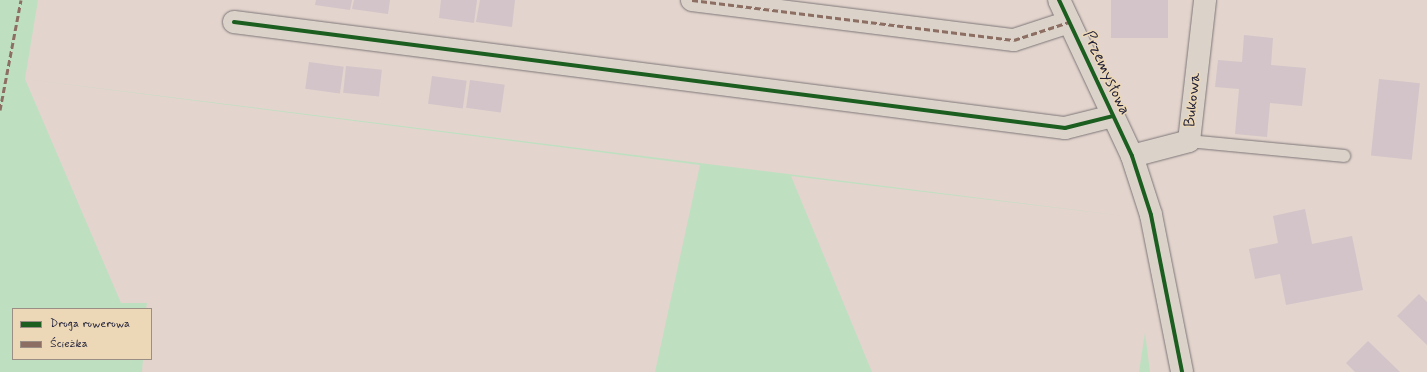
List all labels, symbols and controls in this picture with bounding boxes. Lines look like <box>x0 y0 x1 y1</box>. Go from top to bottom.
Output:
street label: Przemysłowa <box>1078 28 1134 118</box>
street label: Bukowa <box>1181 72 1205 128</box>
legend <box>12 308 152 360</box>
text: Droga rowerowa <box>50 316 130 332</box>
text: Ścieżka <box>50 336 88 352</box>

